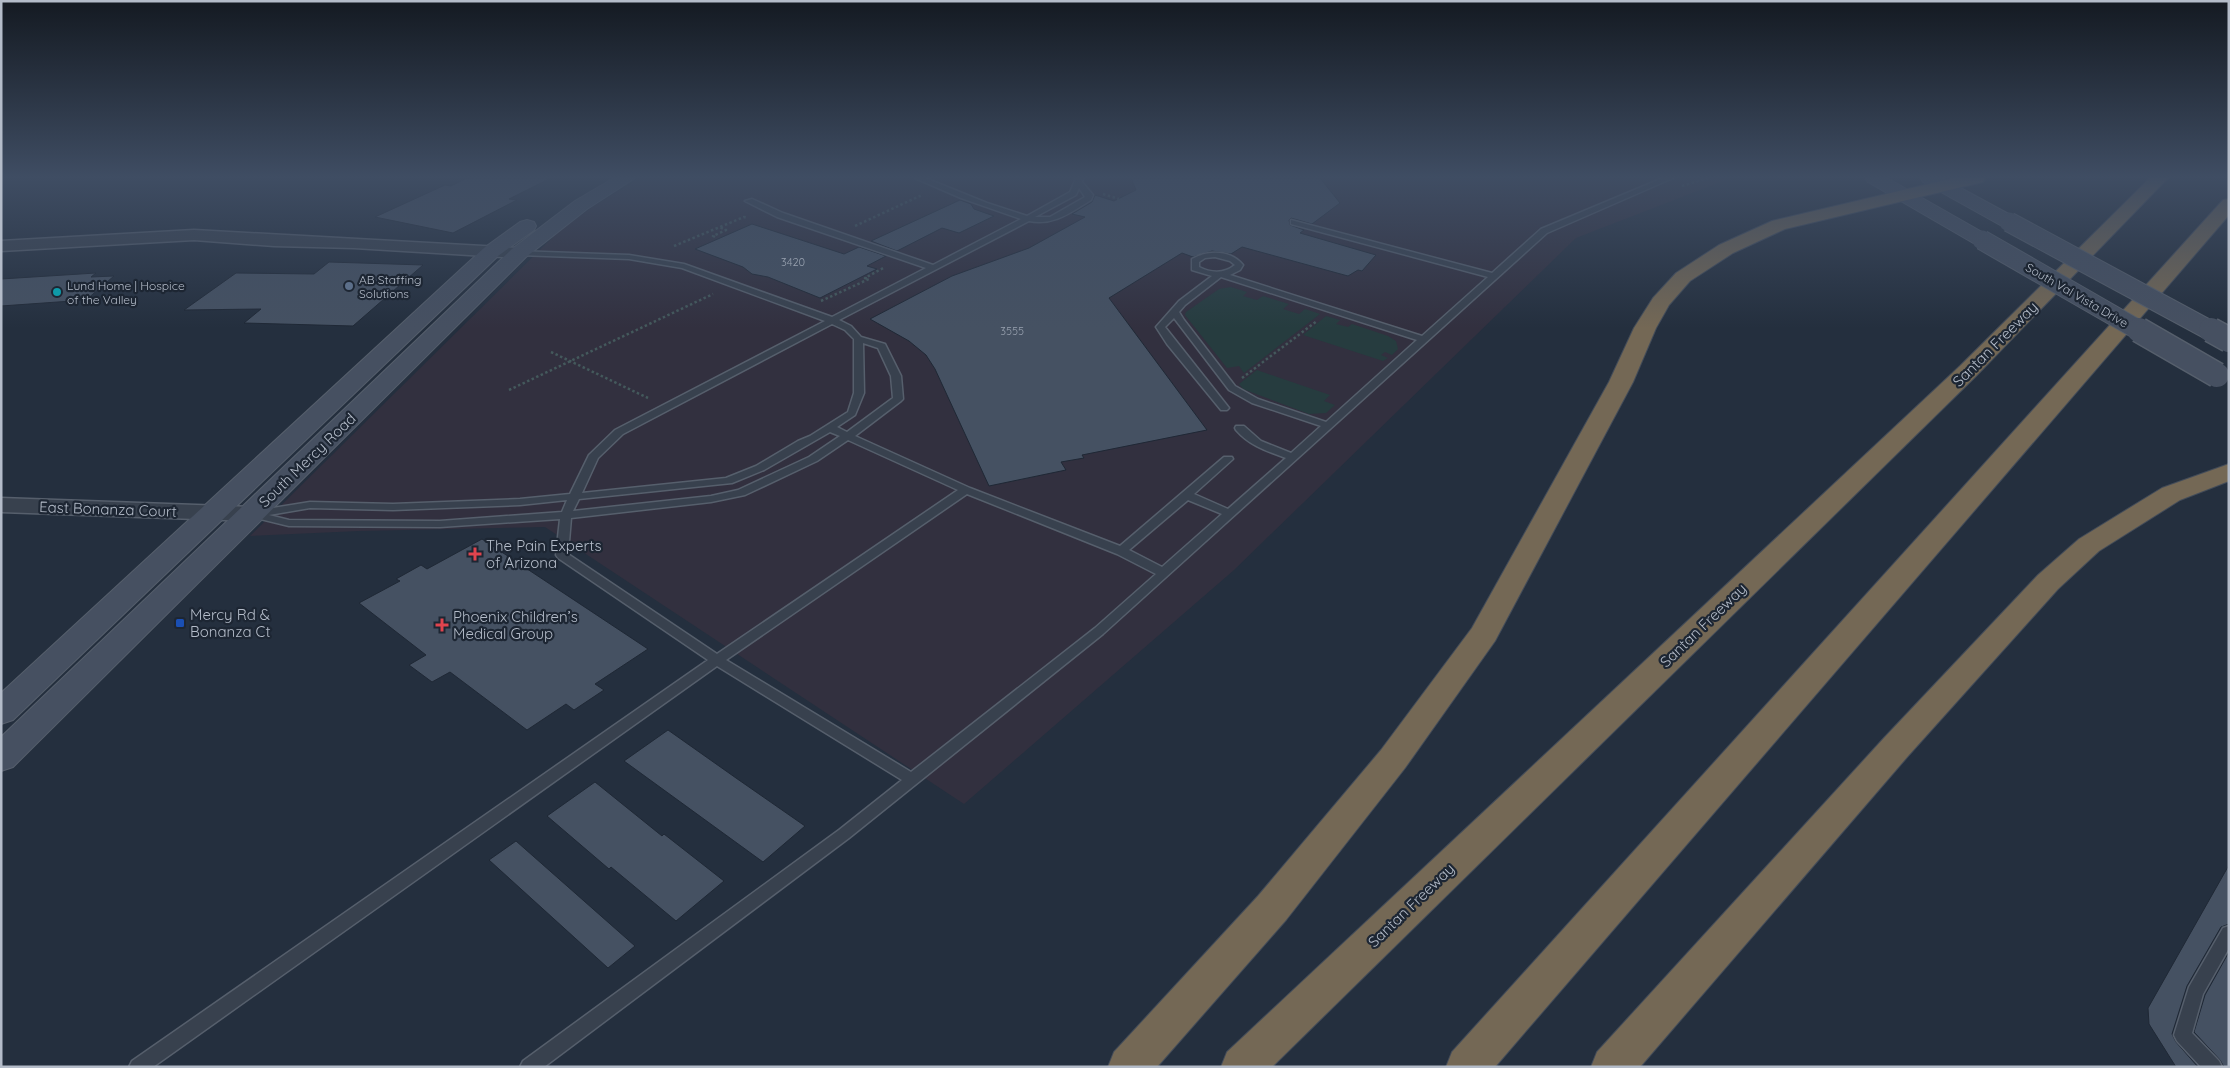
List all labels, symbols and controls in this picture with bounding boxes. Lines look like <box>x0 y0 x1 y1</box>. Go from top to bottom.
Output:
house number: 3420 <box>781 255 805 269</box>
street label: South Val Vista Drive <box>2023 260 2131 331</box>
place label: AB Staffing Solutions <box>359 272 422 301</box>
place label: Lund Home | Hospice of the Valley <box>67 278 185 307</box>
marker: AB Staffing Solutions <box>343 280 355 292</box>
marker: Lund Home | Hospice of the Valley <box>51 286 63 298</box>
street label: Santan Freeway <box>1948 297 2042 391</box>
house number: 3555 <box>1000 324 1024 338</box>
street label: South Mercy Road <box>254 409 360 511</box>
street label: East Bonanza Court <box>39 497 177 521</box>
place label: The Pain Experts of Arizona <box>486 536 602 572</box>
marker: The Pain Experts of Arizona <box>468 547 482 561</box>
street label: Santan Freeway <box>1656 579 1750 671</box>
place label: Mercy Rd & Bonanza Ct <box>190 605 271 641</box>
place label: Phoenix Children’s Medical Group <box>453 607 578 643</box>
marker: Mercy Rd & Bonanza Ct <box>174 617 186 629</box>
marker: Phoenix Children’s Medical Group <box>435 618 449 632</box>
street label: Santan Freeway <box>1364 859 1458 951</box>

